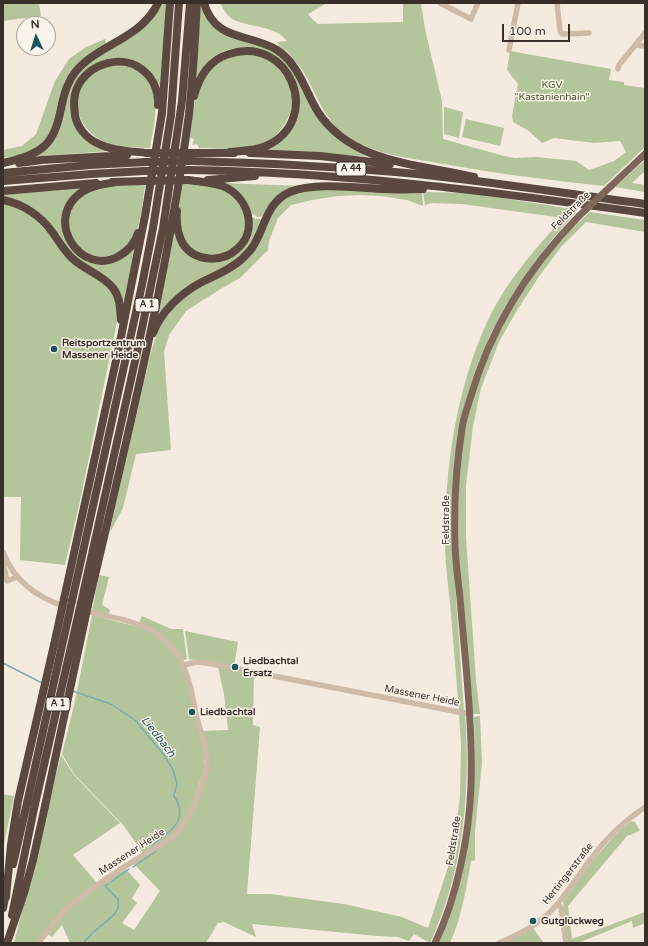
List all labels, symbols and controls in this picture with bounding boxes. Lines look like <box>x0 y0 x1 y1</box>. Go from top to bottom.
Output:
north arrow <box>16 16 56 56</box>
scale bar <box>504 16 572 42</box>
text: N <box>30 18 40 31</box>
text: 100 m <box>509 24 546 38</box>
park label: KGV "Kastanienhain" <box>514 79 590 102</box>
road number: A 44 <box>336 162 366 176</box>
street label: Feldstraße <box>549 189 593 233</box>
road number: A 1 <box>135 298 159 312</box>
place label: Reitsportzentrum Massener Heide <box>62 337 145 360</box>
marker: Reitsportzentrum Massener Heide <box>49 344 59 354</box>
street label: Feldstraße <box>440 495 452 545</box>
place label: Liedbachtal Ersatz <box>243 655 298 678</box>
marker: Liedbachtal Ersatz <box>230 662 240 672</box>
street label: Massener Heide <box>383 683 461 709</box>
road number: A 1 <box>46 697 70 711</box>
place label: Liedbachtal <box>200 706 255 718</box>
marker: Liedbachtal <box>187 707 197 717</box>
water label: Liedbach <box>138 714 178 760</box>
street label: Feldstraße <box>444 815 464 867</box>
street label: Massener Heide <box>97 826 167 878</box>
street label: Hertingerstraße <box>540 841 596 907</box>
place label: Gutglückweg <box>541 915 604 927</box>
marker: Gutglückweg <box>528 916 538 926</box>

